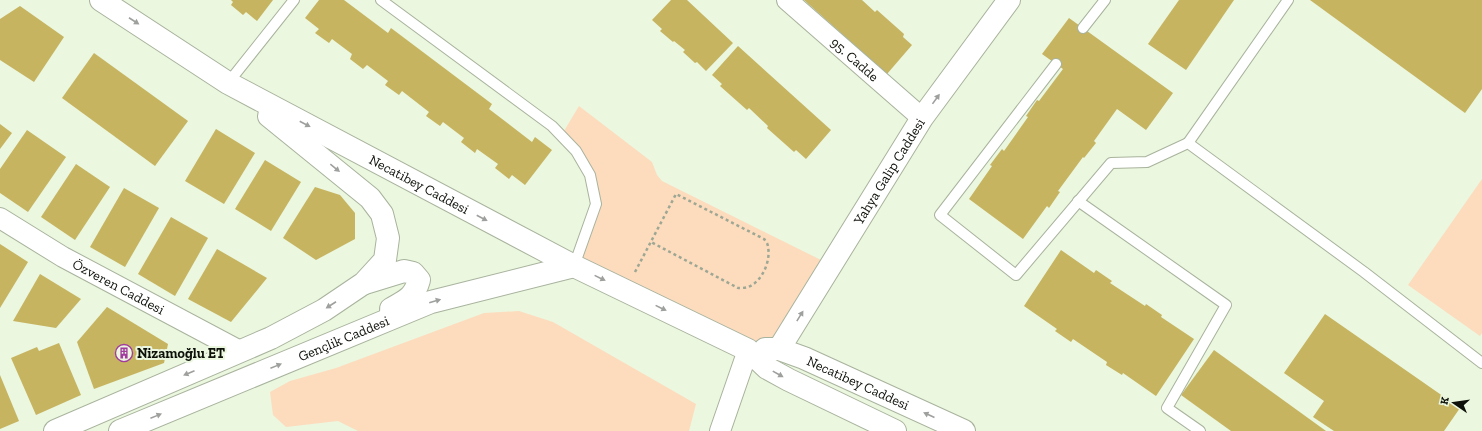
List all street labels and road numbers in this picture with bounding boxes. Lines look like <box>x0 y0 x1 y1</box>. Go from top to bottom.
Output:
street label: 95. Cadde <box>827 34 883 85</box>
street label: Yahya Galip Caddesi <box>849 115 928 228</box>
street label: Necatibey Caddesi <box>366 151 472 218</box>
street label: Özveren Caddesi <box>70 255 168 318</box>
street label: Gençlik Caddesi <box>296 312 392 365</box>
street label: Necatibey Caddesi <box>804 352 912 413</box>

